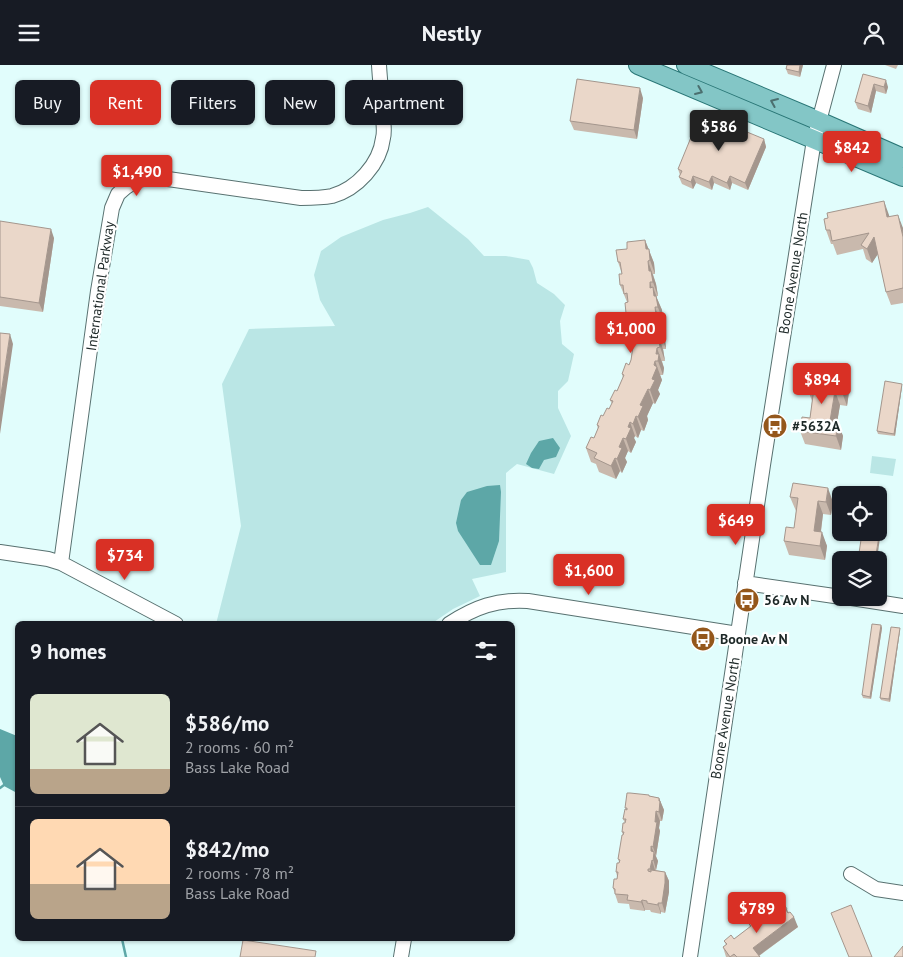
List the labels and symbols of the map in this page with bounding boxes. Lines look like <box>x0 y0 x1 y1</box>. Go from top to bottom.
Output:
one-way arrow <box>694 85 703 96</box>
one-way arrow <box>770 97 779 108</box>
pin: $586 <box>689 109 749 152</box>
pin: $842 <box>822 131 882 173</box>
pin: $1,490 <box>96 155 178 197</box>
street label: Boone Avenue North <box>774 211 812 335</box>
street label: International Parkway <box>82 220 118 352</box>
pin: $1,000 <box>590 311 672 354</box>
pin: $894 <box>792 363 852 405</box>
bus stop icon: #5632A <box>762 413 788 439</box>
place label: #5632A <box>792 417 841 435</box>
pin: $649 <box>706 503 766 546</box>
pin: $734 <box>95 539 155 581</box>
pin: $1,600 <box>548 553 630 596</box>
bus stop icon: 56 Av N <box>734 587 760 613</box>
place label: 56 Av N <box>764 591 809 609</box>
bus stop icon: Boone Av N <box>690 626 716 652</box>
place label: Boone Av N <box>720 630 788 648</box>
street label: Boone Avenue North <box>706 656 744 780</box>
pin: $789 <box>727 891 787 934</box>

